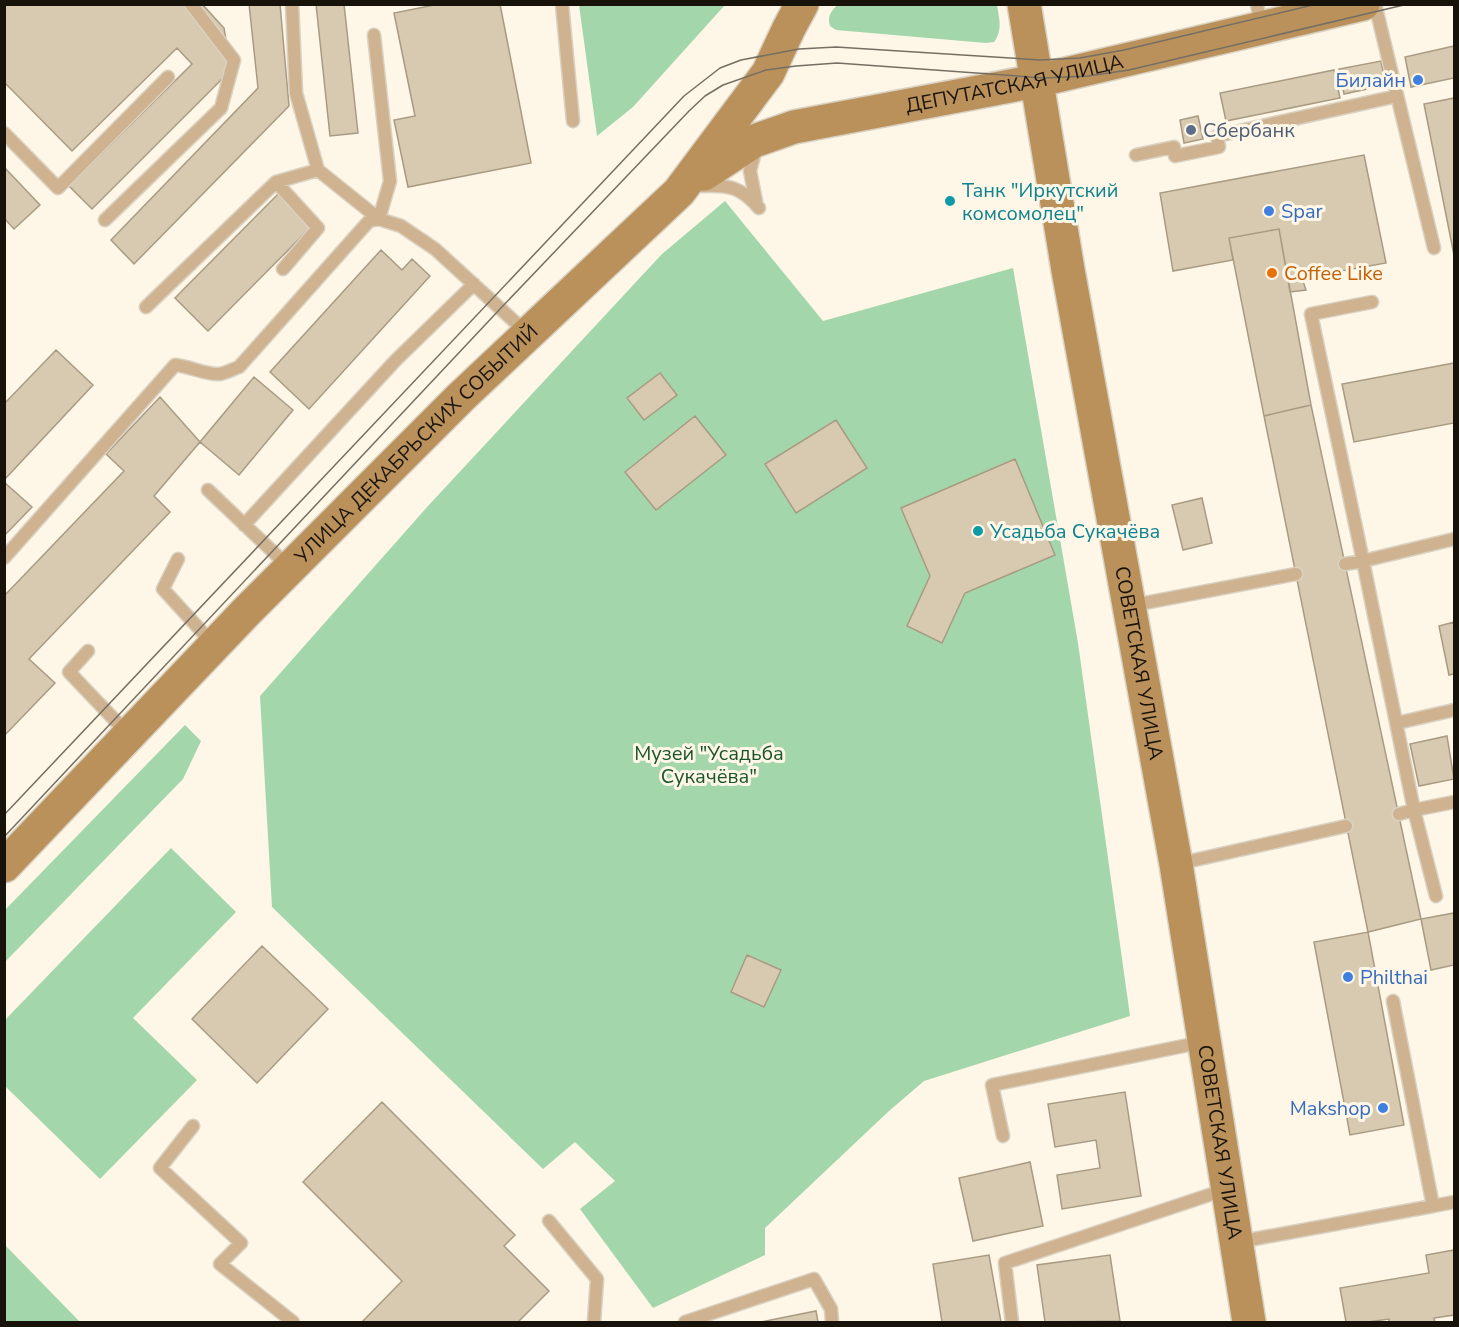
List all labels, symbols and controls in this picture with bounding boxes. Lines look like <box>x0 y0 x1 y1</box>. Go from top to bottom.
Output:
street label: ДЕПУТАТСКАЯ УЛИЦА <box>903 47 1126 119</box>
place label: Билайн <box>1335 67 1406 94</box>
marker: Билайн <box>1411 73 1425 87</box>
place label: Сбербанк <box>1203 117 1295 144</box>
marker: Сбербанк <box>1184 123 1198 137</box>
place label: Танк "Иркутский комсомолец" <box>962 177 1118 227</box>
marker: Танк "Иркутский комсомолец" <box>943 194 957 208</box>
place label: Spar <box>1281 198 1323 225</box>
marker: Spar <box>1262 204 1276 218</box>
place label: Coffee Like <box>1284 260 1383 287</box>
marker: Coffee Like <box>1265 266 1279 280</box>
street label: УЛИЦА ДЕКАБРЬСКИХ СОБЫТИЙ <box>288 318 544 570</box>
place label: Усадьба Сукачёва <box>989 518 1160 545</box>
marker: Усадьба Сукачёва <box>971 524 985 538</box>
street label: СОВЕТСКАЯ УЛИЦА <box>1109 564 1170 763</box>
park label: Музей "Усадьба Сукачёва" <box>634 740 784 790</box>
place label: Philthai <box>1360 964 1428 991</box>
marker: Philthai <box>1341 970 1355 984</box>
street label: СОВЕТСКАЯ УЛИЦА <box>1192 1043 1249 1242</box>
place label: Makshop <box>1290 1095 1371 1122</box>
marker: Makshop <box>1376 1101 1390 1115</box>

